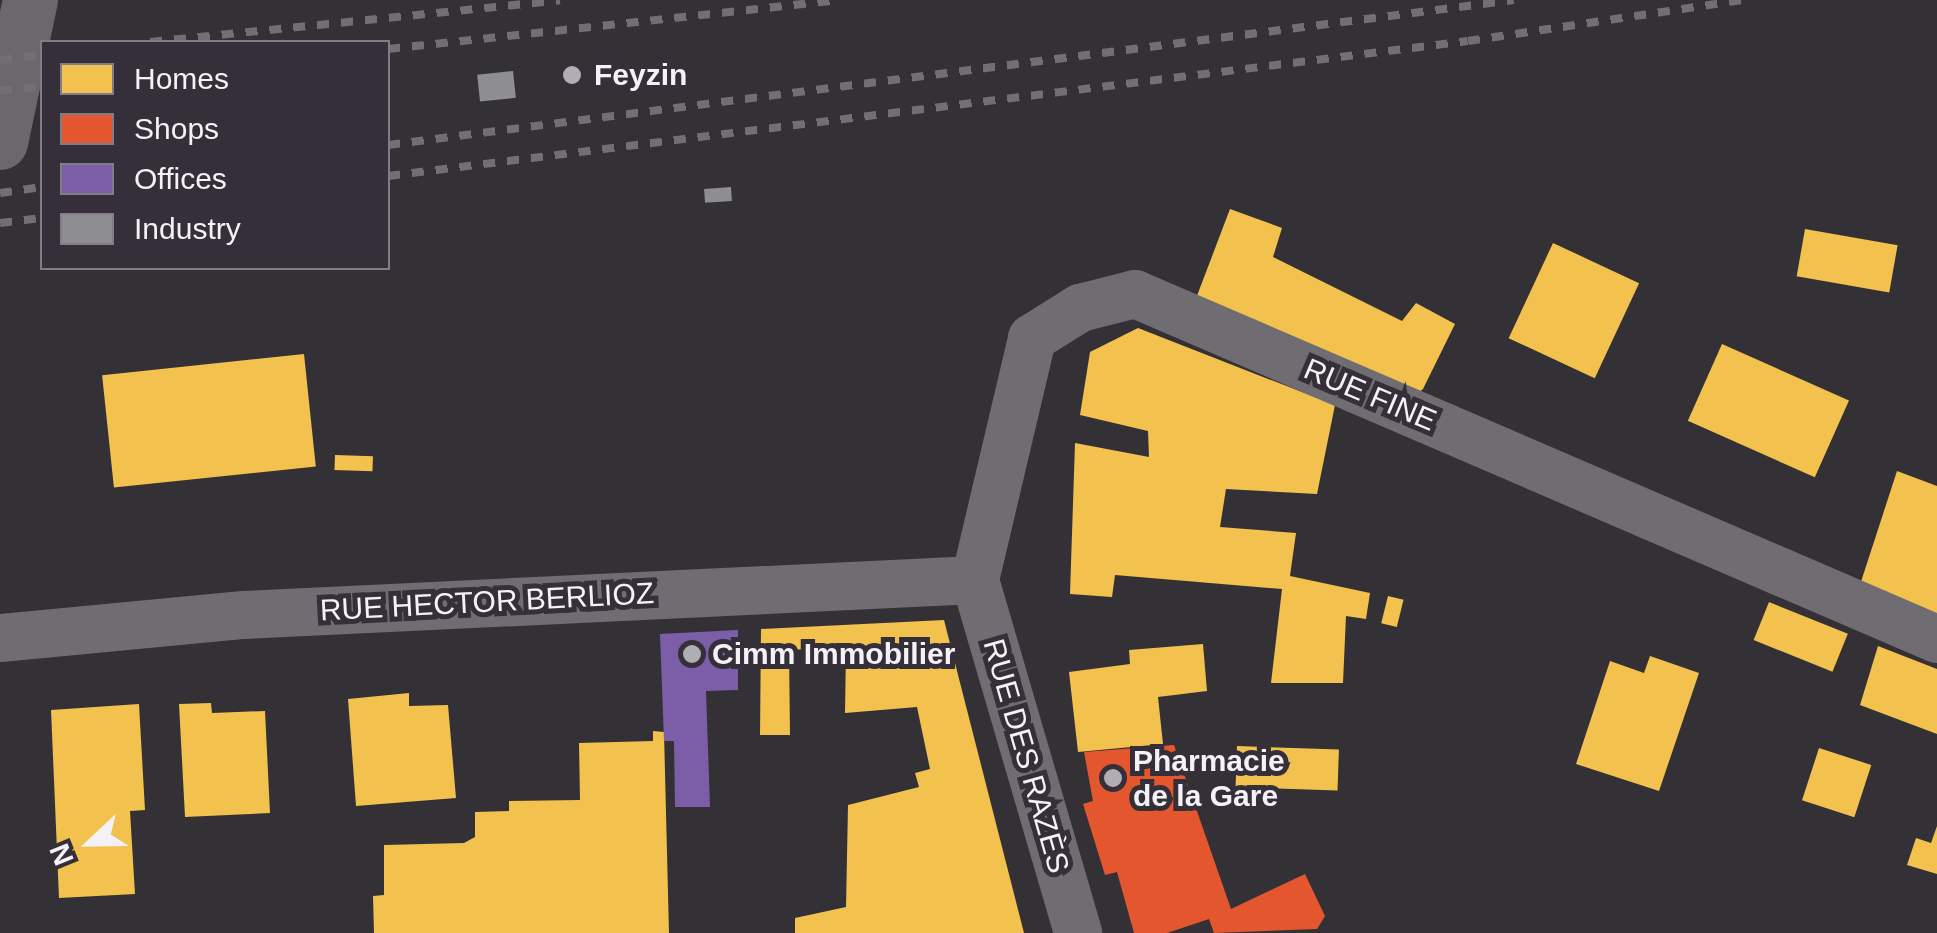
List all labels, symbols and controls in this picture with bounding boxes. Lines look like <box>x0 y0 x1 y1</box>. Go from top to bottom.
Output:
legend <box>40 40 390 270</box>
place label: Feyzin <box>594 57 687 93</box>
text: Homes <box>134 62 229 95</box>
marker: Feyzin <box>559 62 585 88</box>
text: Shops <box>134 112 219 145</box>
text: Offices <box>134 162 227 195</box>
text: Industry <box>134 212 241 245</box>
street label: RUE FINE <box>1299 351 1441 439</box>
street label: RUE HECTOR BERLIOZ <box>319 575 655 629</box>
street label: RUE DES RAZÈS <box>975 635 1077 877</box>
place label: Cimm Immobilier <box>712 636 955 672</box>
marker: Cimm Immobilier <box>681 643 703 665</box>
place label: Pharmacie de la Gare <box>1133 743 1285 814</box>
marker: Pharmacie de la Gare <box>1102 767 1124 789</box>
north arrow <box>40 793 140 893</box>
text: N <box>44 839 80 870</box>

